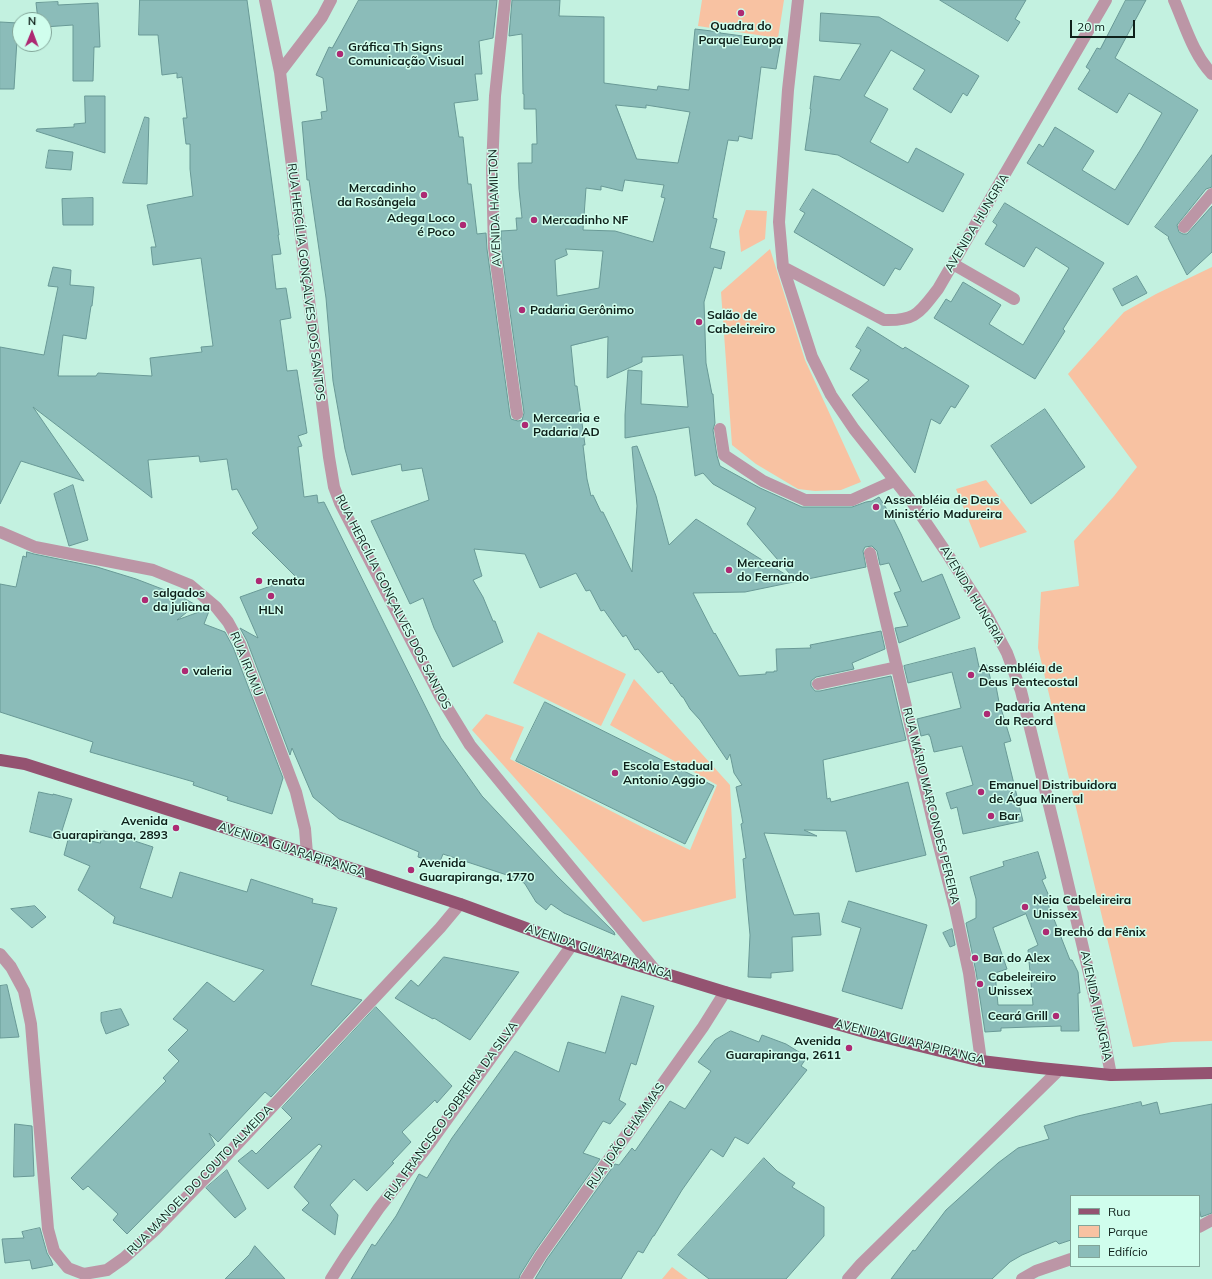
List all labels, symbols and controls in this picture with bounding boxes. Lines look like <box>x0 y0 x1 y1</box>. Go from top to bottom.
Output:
marker: Quadra do Parque Europa <box>736 8 746 18</box>
north arrow <box>12 12 52 52</box>
scale bar <box>1072 12 1137 38</box>
text: N <box>28 14 36 28</box>
place label: Quadra do Parque Europa <box>698 19 784 47</box>
text: 20 m <box>1077 19 1105 34</box>
place label: Gráfica Th Signs Comunicação Visual <box>348 40 464 68</box>
marker: Gráfica Th Signs Comunicação Visual <box>335 49 345 59</box>
street label: AVENIDA HAMILTON <box>486 149 504 267</box>
street label: RUA HERCÍLIA GONÇALVES DOS SANTOS <box>284 163 328 401</box>
street label: AVENIDA HUNGRIA <box>942 171 1012 275</box>
place label: Mercadinho da Rosângela <box>337 181 416 209</box>
marker: Mercadinho da Rosângela <box>419 190 429 200</box>
place label: Adega Loco é Poco <box>387 211 455 239</box>
place label: Mercadinho NF <box>542 213 628 227</box>
marker: Mercadinho NF <box>529 215 539 225</box>
marker: Adega Loco é Poco <box>458 220 468 230</box>
place label: Padaria Gerônimo <box>530 303 634 317</box>
marker: Padaria Gerônimo <box>517 305 527 315</box>
place label: Salão de Cabeleireiro <box>707 308 775 336</box>
marker: Salão de Cabeleireiro <box>694 317 704 327</box>
place label: Mercearia e Padaria AD <box>533 411 600 439</box>
marker: Mercearia e Padaria AD <box>520 420 530 430</box>
street label: RUA HERCÍLIA GONÇALVES DOS SANTOS <box>332 492 454 712</box>
place label: Assembléia de Deus Ministério Madureira <box>884 493 1002 521</box>
marker: Assembléia de Deus Ministério Madureira <box>871 502 881 512</box>
street label: AVENIDA HUNGRIA <box>937 543 1007 647</box>
place label: Mercearia do Fernando <box>737 556 809 584</box>
marker: Mercearia do Fernando <box>724 565 734 575</box>
place label: renata <box>267 574 305 588</box>
marker: renata <box>254 576 264 586</box>
place label: salgados da juliana <box>153 586 210 614</box>
marker: HLN <box>266 591 276 601</box>
marker: salgados da juliana <box>140 595 150 605</box>
place label: HLN <box>258 603 284 617</box>
street label: RUA IRUMU <box>227 630 265 698</box>
place label: Assembléia de Deus Pentecostal <box>979 661 1078 689</box>
place label: valeria <box>193 664 232 678</box>
marker: valeria <box>180 666 190 676</box>
marker: Assembléia de Deus Pentecostal <box>966 670 976 680</box>
place label: Padaria Antena da Record <box>995 700 1086 728</box>
street label: RUA MÁRIO MARCONDES PEREIRA <box>900 706 962 906</box>
marker: Padaria Antena da Record <box>982 709 992 719</box>
place label: Escola Estadual Antonio Aggio <box>623 759 713 787</box>
marker: Escola Estadual Antonio Aggio <box>610 768 620 778</box>
place label: Emanuel Distribuidora de Água Mineral <box>989 778 1117 806</box>
marker: Emanuel Distribuidora de Água Mineral <box>976 787 986 797</box>
place label: Bar <box>999 809 1019 823</box>
marker: Bar <box>986 811 996 821</box>
place label: Avenida Guarapiranga, 2893 <box>53 814 168 842</box>
street label: AVENIDA GUARAPIRANGA <box>216 819 368 881</box>
marker: Avenida Guarapiranga, 2893 <box>171 823 181 833</box>
place label: Avenida Guarapiranga, 1770 <box>419 856 534 884</box>
marker: Avenida Guarapiranga, 1770 <box>406 865 416 875</box>
place label: Neia Cabeleireira Unissex <box>1033 893 1131 921</box>
marker: Neia Cabeleireira Unissex <box>1020 902 1030 912</box>
street label: AVENIDA GUARAPIRANGA <box>523 921 675 983</box>
place label: Brechó da Fênix <box>1054 925 1145 939</box>
marker: Brechó da Fênix <box>1041 927 1051 937</box>
street label: AVENIDA HUNGRIA <box>1077 950 1115 1062</box>
place label: Bar do Alex <box>983 951 1050 965</box>
marker: Bar do Alex <box>970 953 980 963</box>
place label: Cabeleireiro Unissex <box>988 970 1056 998</box>
marker: Cabeleireiro Unissex <box>975 979 985 989</box>
place label: Ceará Grill <box>988 1009 1048 1023</box>
marker: Ceará Grill <box>1051 1011 1061 1021</box>
street label: AVENIDA GUARAPIRANGA <box>833 1016 987 1068</box>
street label: RUA FRANCISCO SOBREIRA DA SILVA <box>381 1019 521 1203</box>
place label: Avenida Guarapiranga, 2611 <box>726 1034 841 1062</box>
marker: Avenida Guarapiranga, 2611 <box>844 1043 854 1053</box>
street label: RUA JOÃO CHAMMAS <box>584 1080 668 1192</box>
street label: RUA MANOEL DO COUTO ALMEIDA <box>124 1102 276 1258</box>
legend <box>1070 1195 1200 1267</box>
text: Rua <box>1108 1204 1130 1219</box>
text: Parque <box>1108 1224 1148 1239</box>
text: Edifício <box>1108 1244 1148 1259</box>

